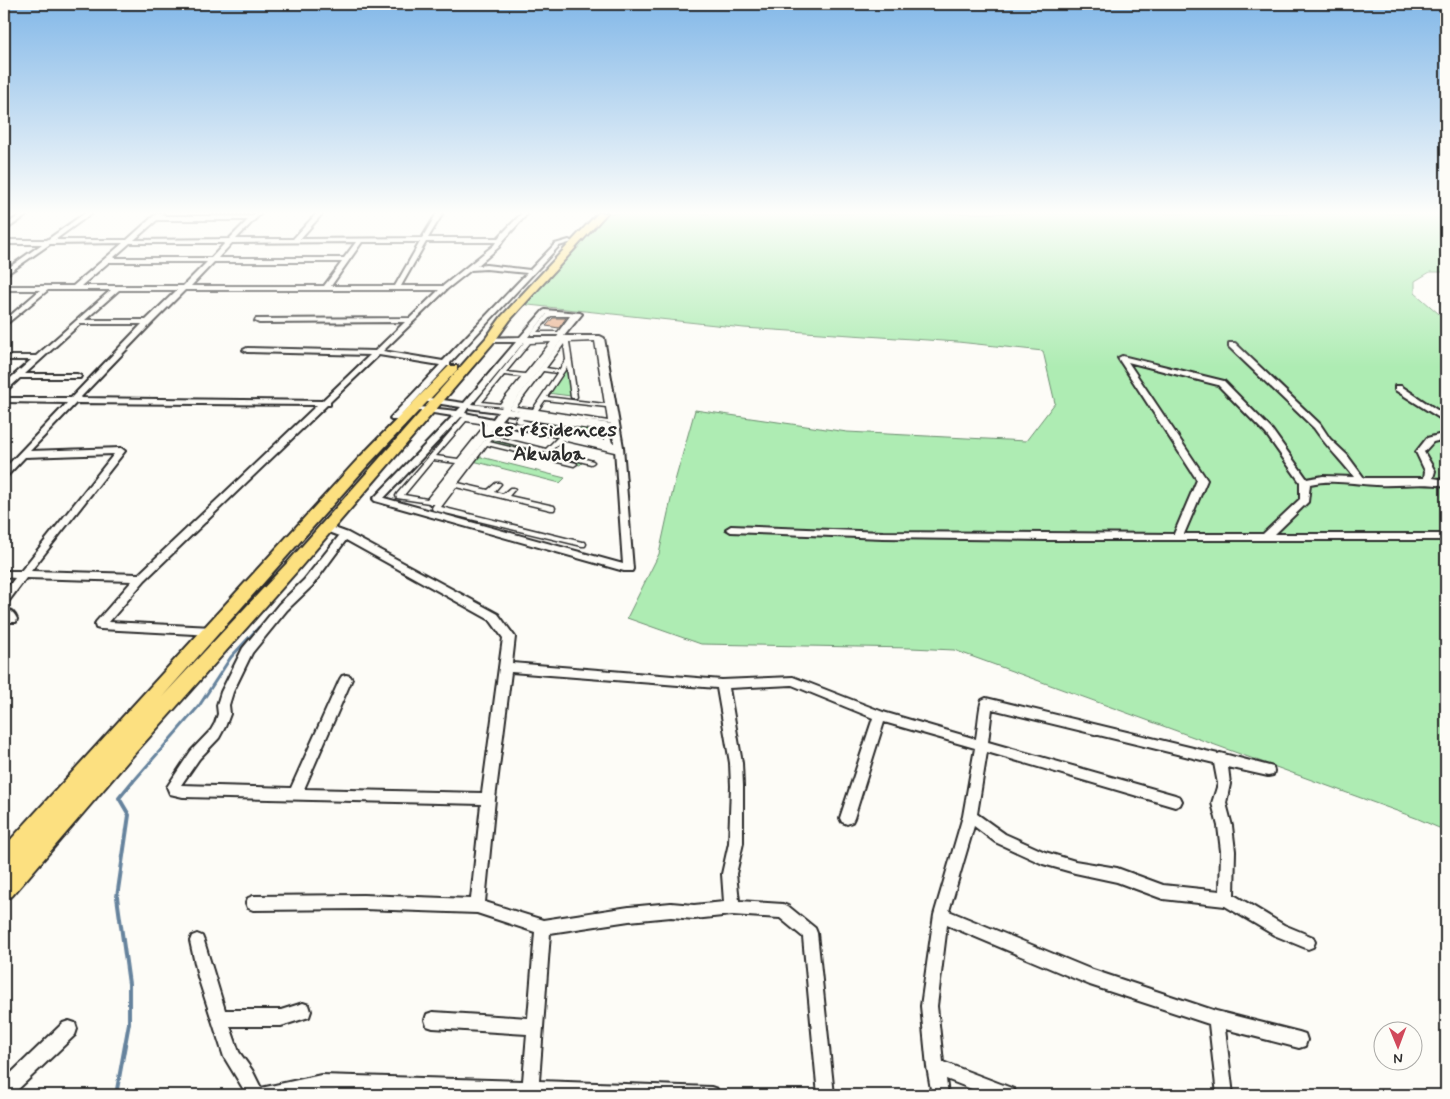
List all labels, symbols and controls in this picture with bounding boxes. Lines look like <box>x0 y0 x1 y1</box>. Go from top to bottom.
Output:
district label: Les résidences Akwaba <box>481 416 618 468</box>
north arrow <box>1372 1022 1422 1072</box>
text: N <box>1393 1049 1403 1067</box>

